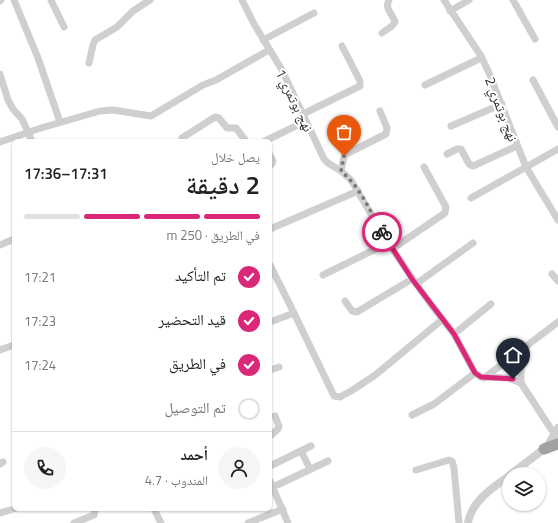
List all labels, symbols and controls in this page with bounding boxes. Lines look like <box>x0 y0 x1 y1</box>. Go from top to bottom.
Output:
street label: نهج بوتمري 1 <box>269 65 319 136</box>
street label: نهج بوتمري 2 <box>479 74 524 145</box>
pin <box>327 115 361 156</box>
icon: bag <box>333 121 355 143</box>
text: يصل خلال <box>211 147 260 167</box>
text: 17:31–17:36 <box>24 162 108 185</box>
text: 2 دقيقة <box>186 165 260 204</box>
courier <box>362 212 402 252</box>
icon: bike <box>371 221 393 243</box>
text: في الطريق · 250 m <box>167 225 260 245</box>
text: تم التأكيد <box>175 264 226 287</box>
icon: check <box>238 266 260 288</box>
text: 17:21 <box>24 267 56 287</box>
text: قيد التحضير <box>159 308 226 331</box>
icon: check <box>238 310 260 332</box>
text: 17:23 <box>24 311 56 331</box>
pin <box>496 338 530 379</box>
icon: home <box>502 344 524 366</box>
text: في الطريق <box>169 352 226 375</box>
icon: check <box>238 354 260 376</box>
text: 17:24 <box>24 355 56 375</box>
text: تم التوصيل <box>164 396 226 419</box>
text: أحمد <box>181 443 208 466</box>
button: phone <box>24 447 66 489</box>
button: person <box>218 447 260 489</box>
map controls <box>502 467 546 511</box>
button: layers <box>502 467 546 511</box>
text: المندوب · 4.7 <box>145 470 208 490</box>

